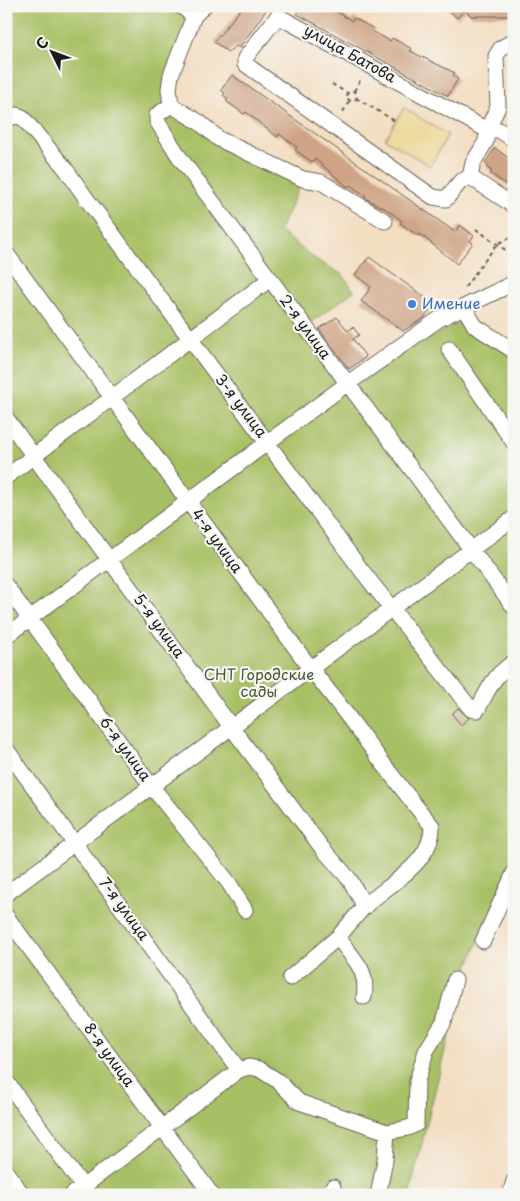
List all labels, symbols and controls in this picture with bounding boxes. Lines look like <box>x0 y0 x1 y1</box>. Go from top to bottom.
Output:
street label: улица Батова <box>300 18 402 88</box>
north arrow <box>28 28 78 78</box>
text: С <box>31 32 53 54</box>
street label: 2-я улица <box>275 289 338 364</box>
place label: Имение <box>422 291 480 314</box>
marker: Имение <box>406 298 418 310</box>
street label: 3-я улица <box>211 368 274 442</box>
street label: 4-я улица <box>187 503 250 578</box>
street label: 5-я улица <box>129 588 192 662</box>
park label: СНТ Городские сады <box>204 662 314 702</box>
street label: 6-я улица <box>95 711 158 786</box>
street label: 7-я улица <box>95 872 156 945</box>
street label: 8-я улица <box>79 1017 142 1091</box>

